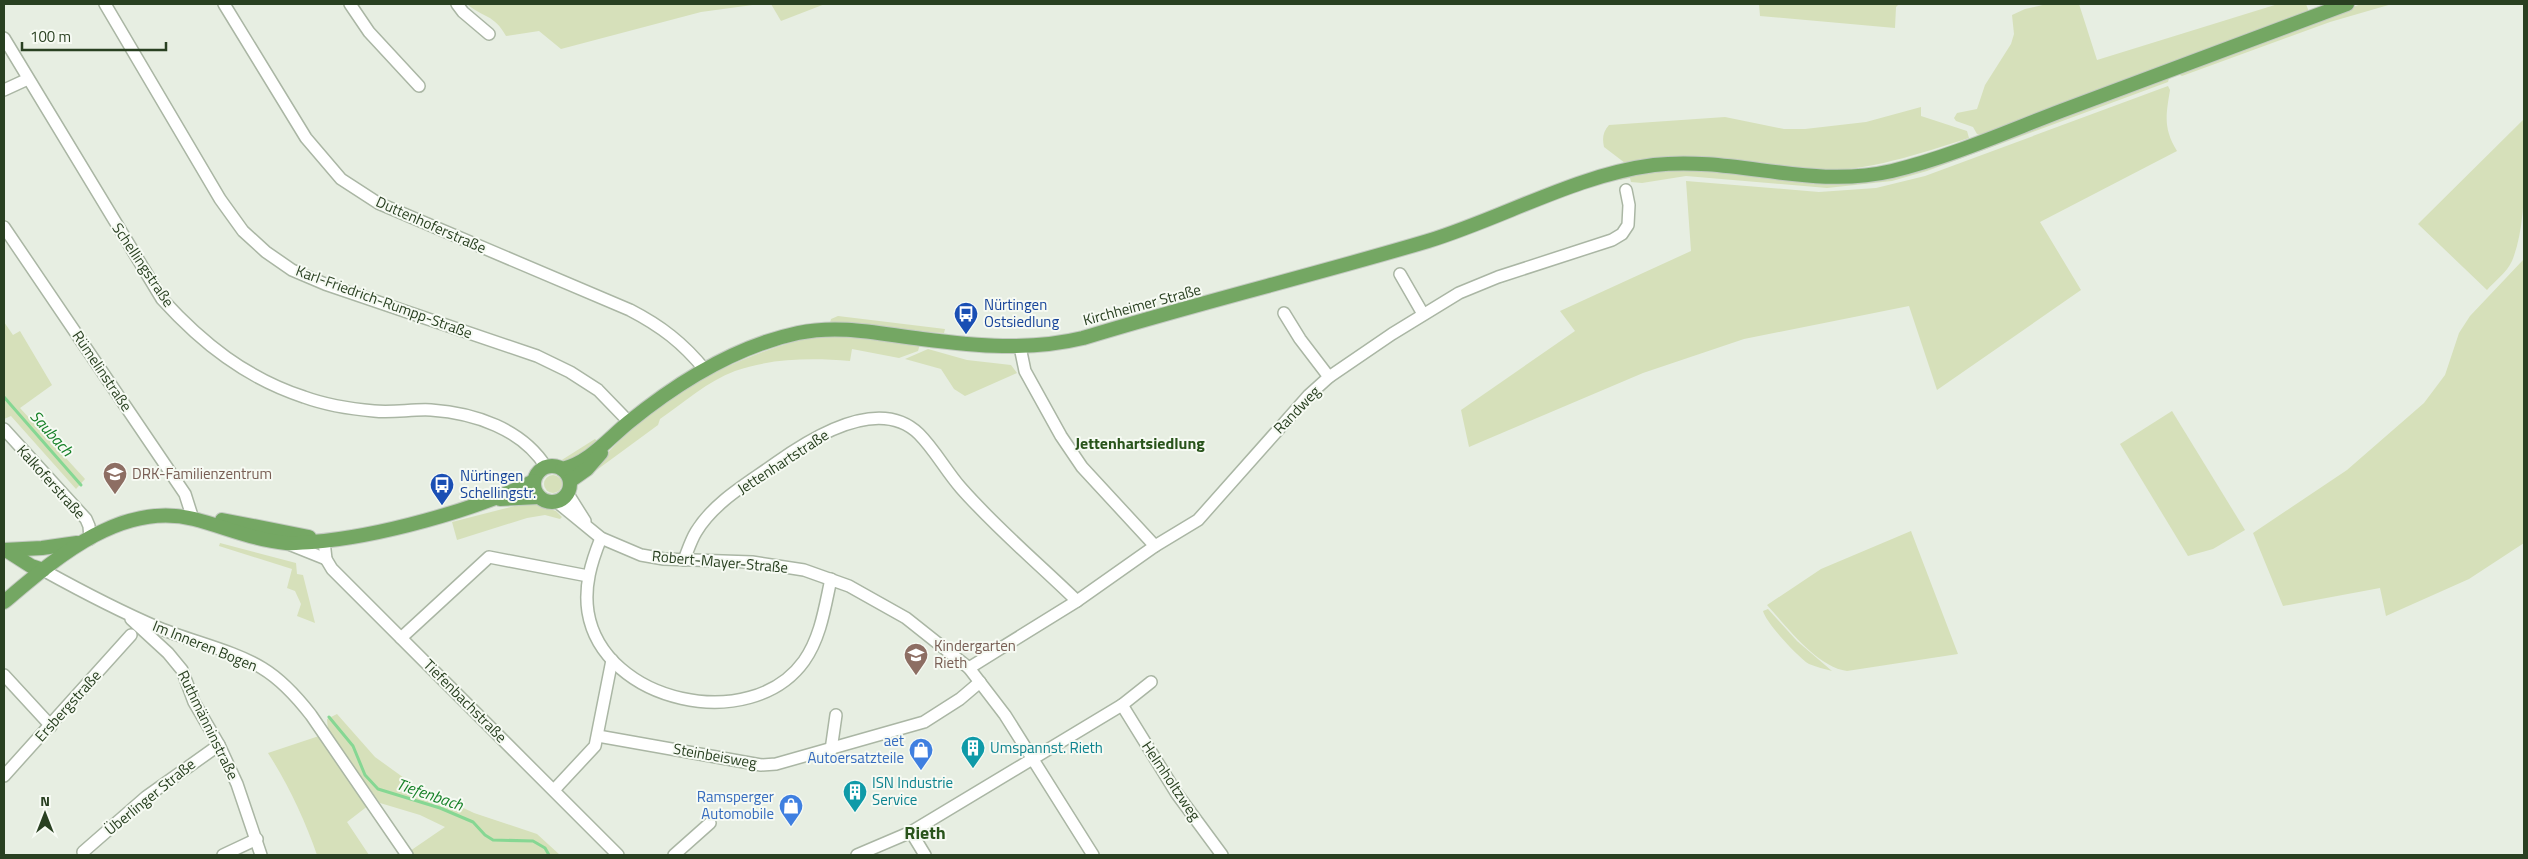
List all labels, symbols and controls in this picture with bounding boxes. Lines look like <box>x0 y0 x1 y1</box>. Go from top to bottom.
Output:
scale bar <box>22 20 166 52</box>
text: 100 m <box>30 25 71 48</box>
street label: Duttenhoferstraße <box>372 190 490 259</box>
street label: Schellingstraße <box>107 218 180 312</box>
street label: Karl-Friedrich-Rumpp-Straße <box>293 259 476 344</box>
street label: Kirchheimer Straße <box>1080 278 1203 331</box>
place label: Nürtingen Ostsiedlung <box>984 293 1059 333</box>
bus stop icon: Nürtingen Ostsiedlung <box>953 301 979 335</box>
street label: Rümelinstraße <box>67 326 138 416</box>
street label: Randweg <box>1268 380 1326 439</box>
water label: Saubach <box>25 405 80 462</box>
street label: Jettenhartstraße <box>732 423 833 500</box>
district label: Jettenhartsiedlung <box>1075 431 1205 455</box>
street label: Kalkoferstraße <box>12 439 91 524</box>
school or university icon: DRK-Familienzentrum <box>102 461 128 495</box>
place label: DRK-Familienzentrum <box>132 462 272 485</box>
place label: Nürtingen Schellingstr. <box>460 464 536 504</box>
bus stop icon: Nürtingen Schellingstr. <box>429 472 455 506</box>
street label: Robert-Mayer-Straße <box>651 544 789 579</box>
street label: Im Inneren Bogen <box>149 614 261 677</box>
place label: Kindergarten Rieth <box>934 634 1016 674</box>
school or university icon: Kindergarten Rieth <box>903 642 929 676</box>
street label: Tiefenbachstraße <box>418 654 512 748</box>
street label: Ersbergstraße <box>29 665 106 747</box>
street label: Ruthmänninstraße <box>172 666 245 783</box>
place label: aet Autoersatzteile <box>807 729 905 769</box>
building icon: Umspannst. Rieth <box>960 735 986 769</box>
place label: Umspannst. Rieth <box>990 736 1103 759</box>
street label: Helmholtzweg <box>1136 736 1207 825</box>
street label: Steinbeisweg <box>671 737 759 774</box>
shop icon: aet Autoersatzteile <box>908 737 934 771</box>
street label: Überlinger Straße <box>99 753 200 840</box>
water label: Tiefenbach <box>394 771 467 817</box>
place label: ISN Industrie Service <box>872 771 953 811</box>
building icon: ISN Industrie Service <box>842 779 868 813</box>
place label: Ramsperger Automobile <box>697 785 774 825</box>
north arrow <box>20 789 70 839</box>
text: N <box>40 790 50 811</box>
shop icon: Ramsperger Automobile <box>778 793 804 827</box>
district label: Rieth <box>904 819 946 846</box>

